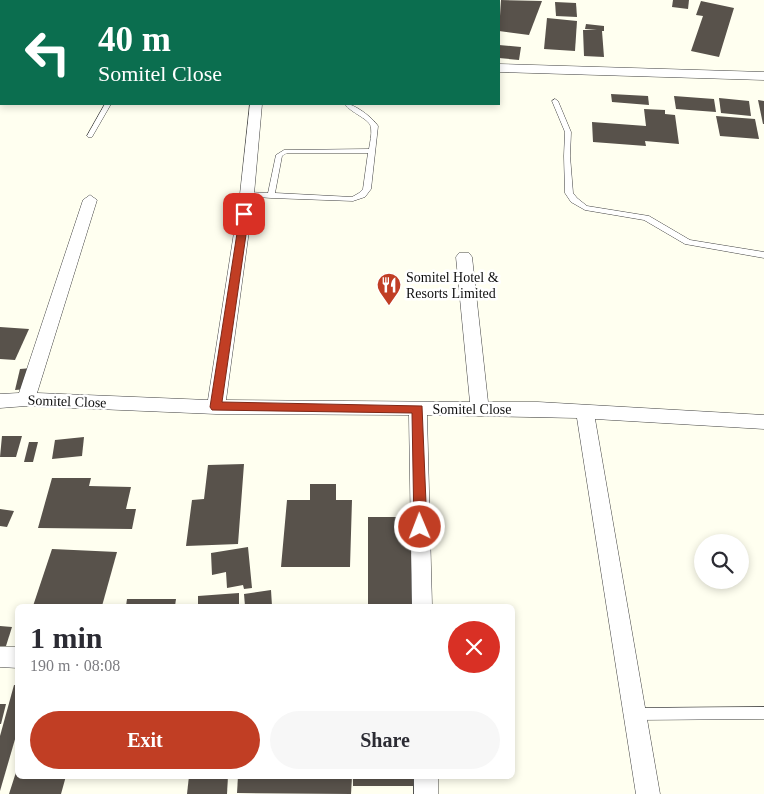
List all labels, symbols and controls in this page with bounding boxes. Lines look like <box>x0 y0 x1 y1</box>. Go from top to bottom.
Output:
icon: left <box>15 20 80 85</box>
text: 40 m <box>98 20 171 59</box>
text: Somitel Close <box>98 61 222 86</box>
pin <box>223 193 265 235</box>
icon: arrive <box>230 200 258 228</box>
place label: Somitel Hotel & Resorts Limited <box>406 270 499 301</box>
restaurant icon: Somitel Hotel & Resorts Limited <box>376 272 402 306</box>
street label: Somitel Close <box>27 393 107 410</box>
street label: Somitel Close <box>433 402 511 417</box>
position arrow <box>393 500 445 552</box>
map controls <box>694 534 749 589</box>
button: search <box>694 534 749 589</box>
text: 1 min <box>30 621 103 654</box>
button: close <box>448 621 500 673</box>
text: 190 m · 08:08 <box>30 657 120 674</box>
button: Exit <box>30 711 260 769</box>
button: Share <box>270 711 500 769</box>

